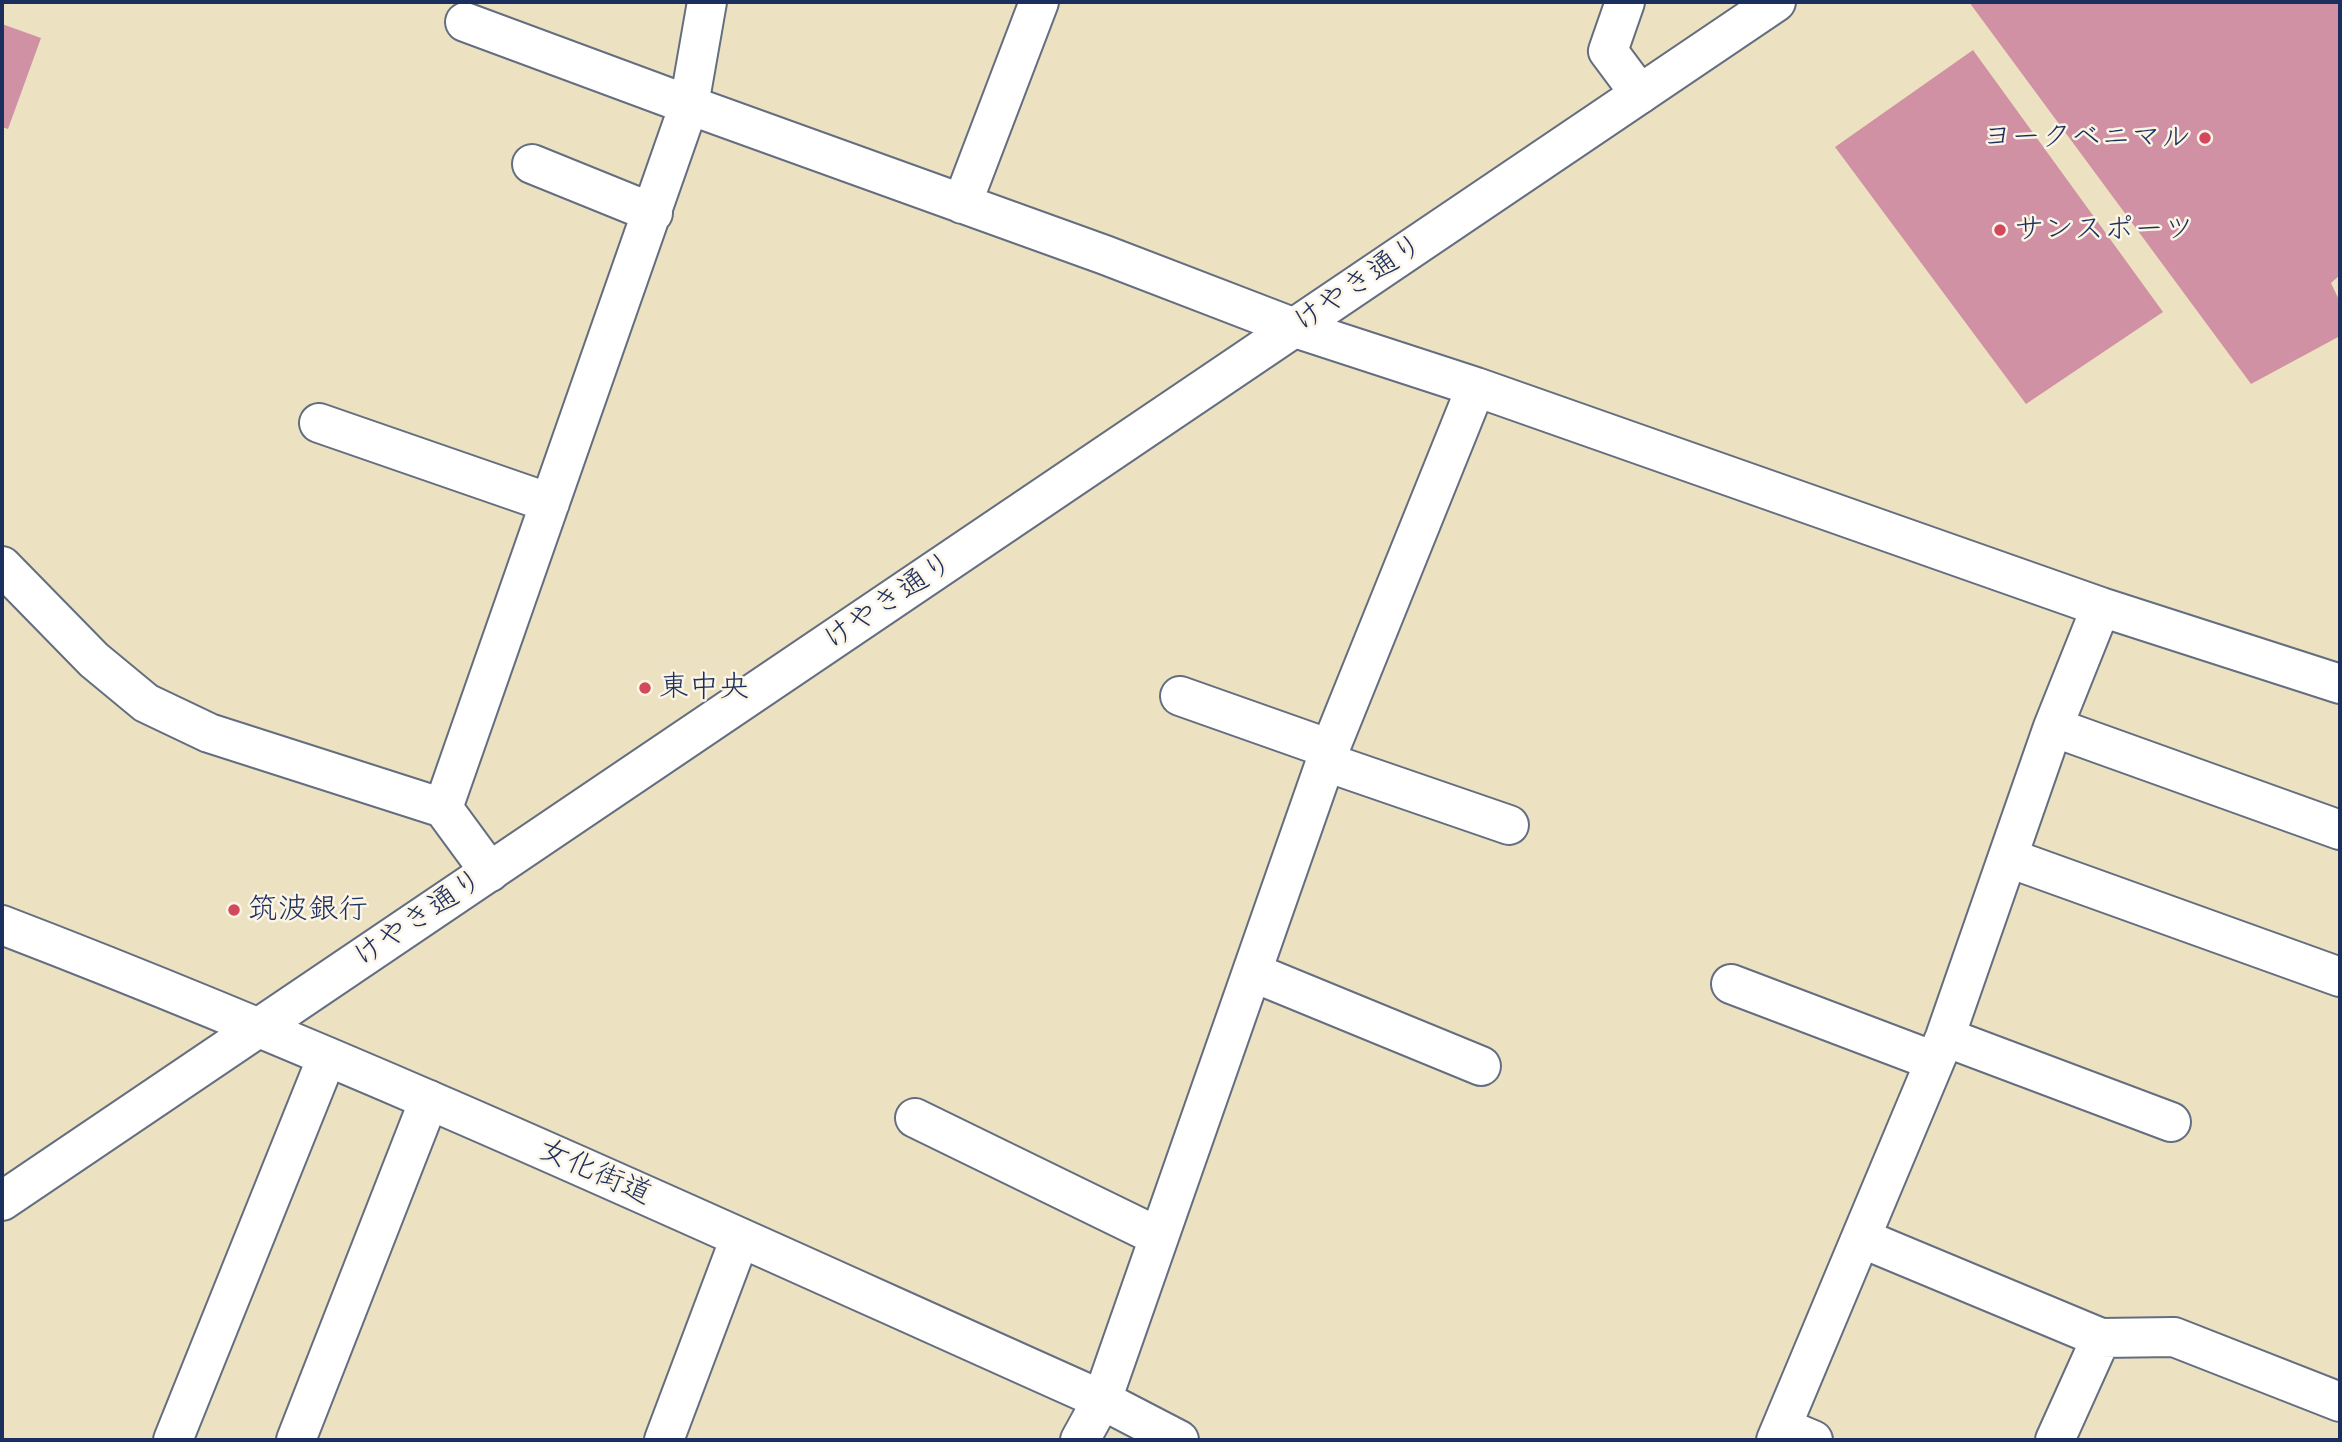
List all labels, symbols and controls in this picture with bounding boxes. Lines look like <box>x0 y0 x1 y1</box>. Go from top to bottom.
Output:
place label: ヨークベニマル <box>1983 120 2191 156</box>
marker: ヨークベニマル <box>2197 130 2213 146</box>
place label: サンスポーツ <box>2014 212 2194 248</box>
marker: サンスポーツ <box>1992 222 2008 238</box>
street label: けやき通り <box>1287 227 1431 341</box>
street label: けやき通り <box>817 545 961 659</box>
place label: 東中央 <box>659 670 749 706</box>
marker: 東中央 <box>637 680 653 696</box>
street label: けやき通り <box>347 862 491 976</box>
place label: 筑波銀行 <box>248 892 368 928</box>
marker: 筑波銀行 <box>226 902 242 918</box>
street label: 女化街道 <box>533 1132 657 1214</box>

